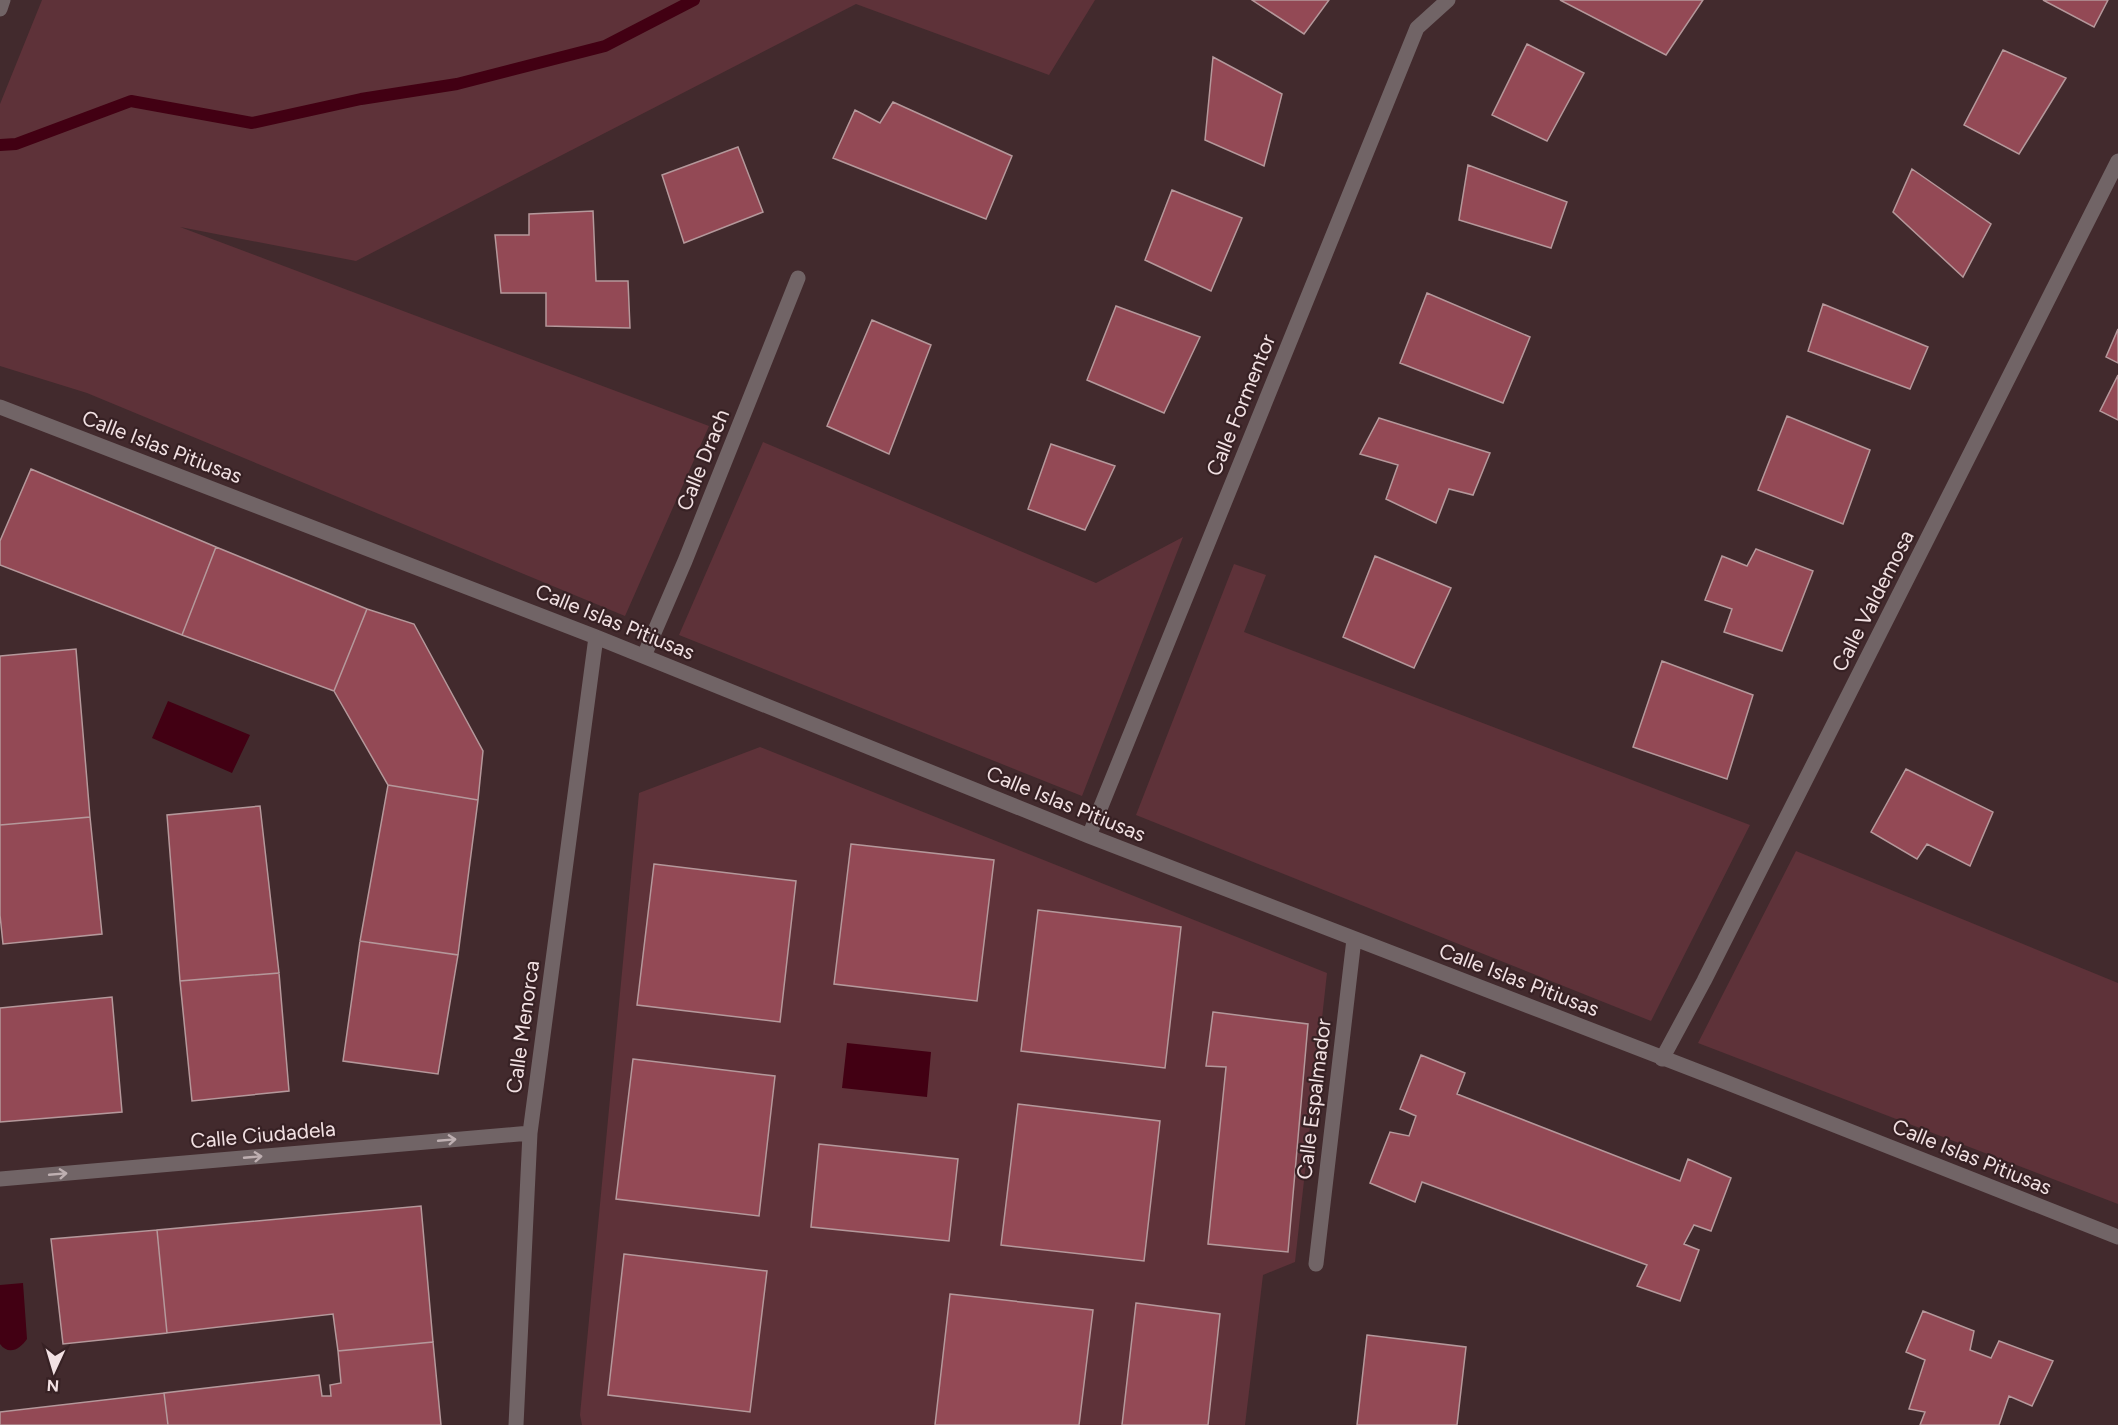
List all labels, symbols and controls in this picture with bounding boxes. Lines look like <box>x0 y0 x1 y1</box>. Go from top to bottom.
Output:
street label: Calle Formentor <box>1201 330 1280 479</box>
street label: Calle Islas Pitiusas <box>79 405 246 489</box>
street label: Calle Drach <box>671 405 734 514</box>
street label: Calle Valdemosa <box>1826 526 1919 676</box>
street label: Calle Islas Pitiusas <box>532 578 698 665</box>
street label: Calle Islas Pitiusas <box>983 760 1149 847</box>
street label: Calle Islas Pitiusas <box>1436 938 1603 1022</box>
street label: Calle Menorca <box>501 959 544 1095</box>
street label: Calle Espalmador <box>1291 1017 1336 1181</box>
street label: Calle Islas Pitiusas <box>1889 1113 2055 1200</box>
street label: Calle Ciudadela <box>189 1116 337 1153</box>
one-way arrow <box>436 1134 456 1145</box>
one-way arrow <box>242 1151 262 1162</box>
one-way arrow <box>48 1168 68 1179</box>
north arrow <box>24 1341 84 1401</box>
text: N <box>46 1376 60 1395</box>

